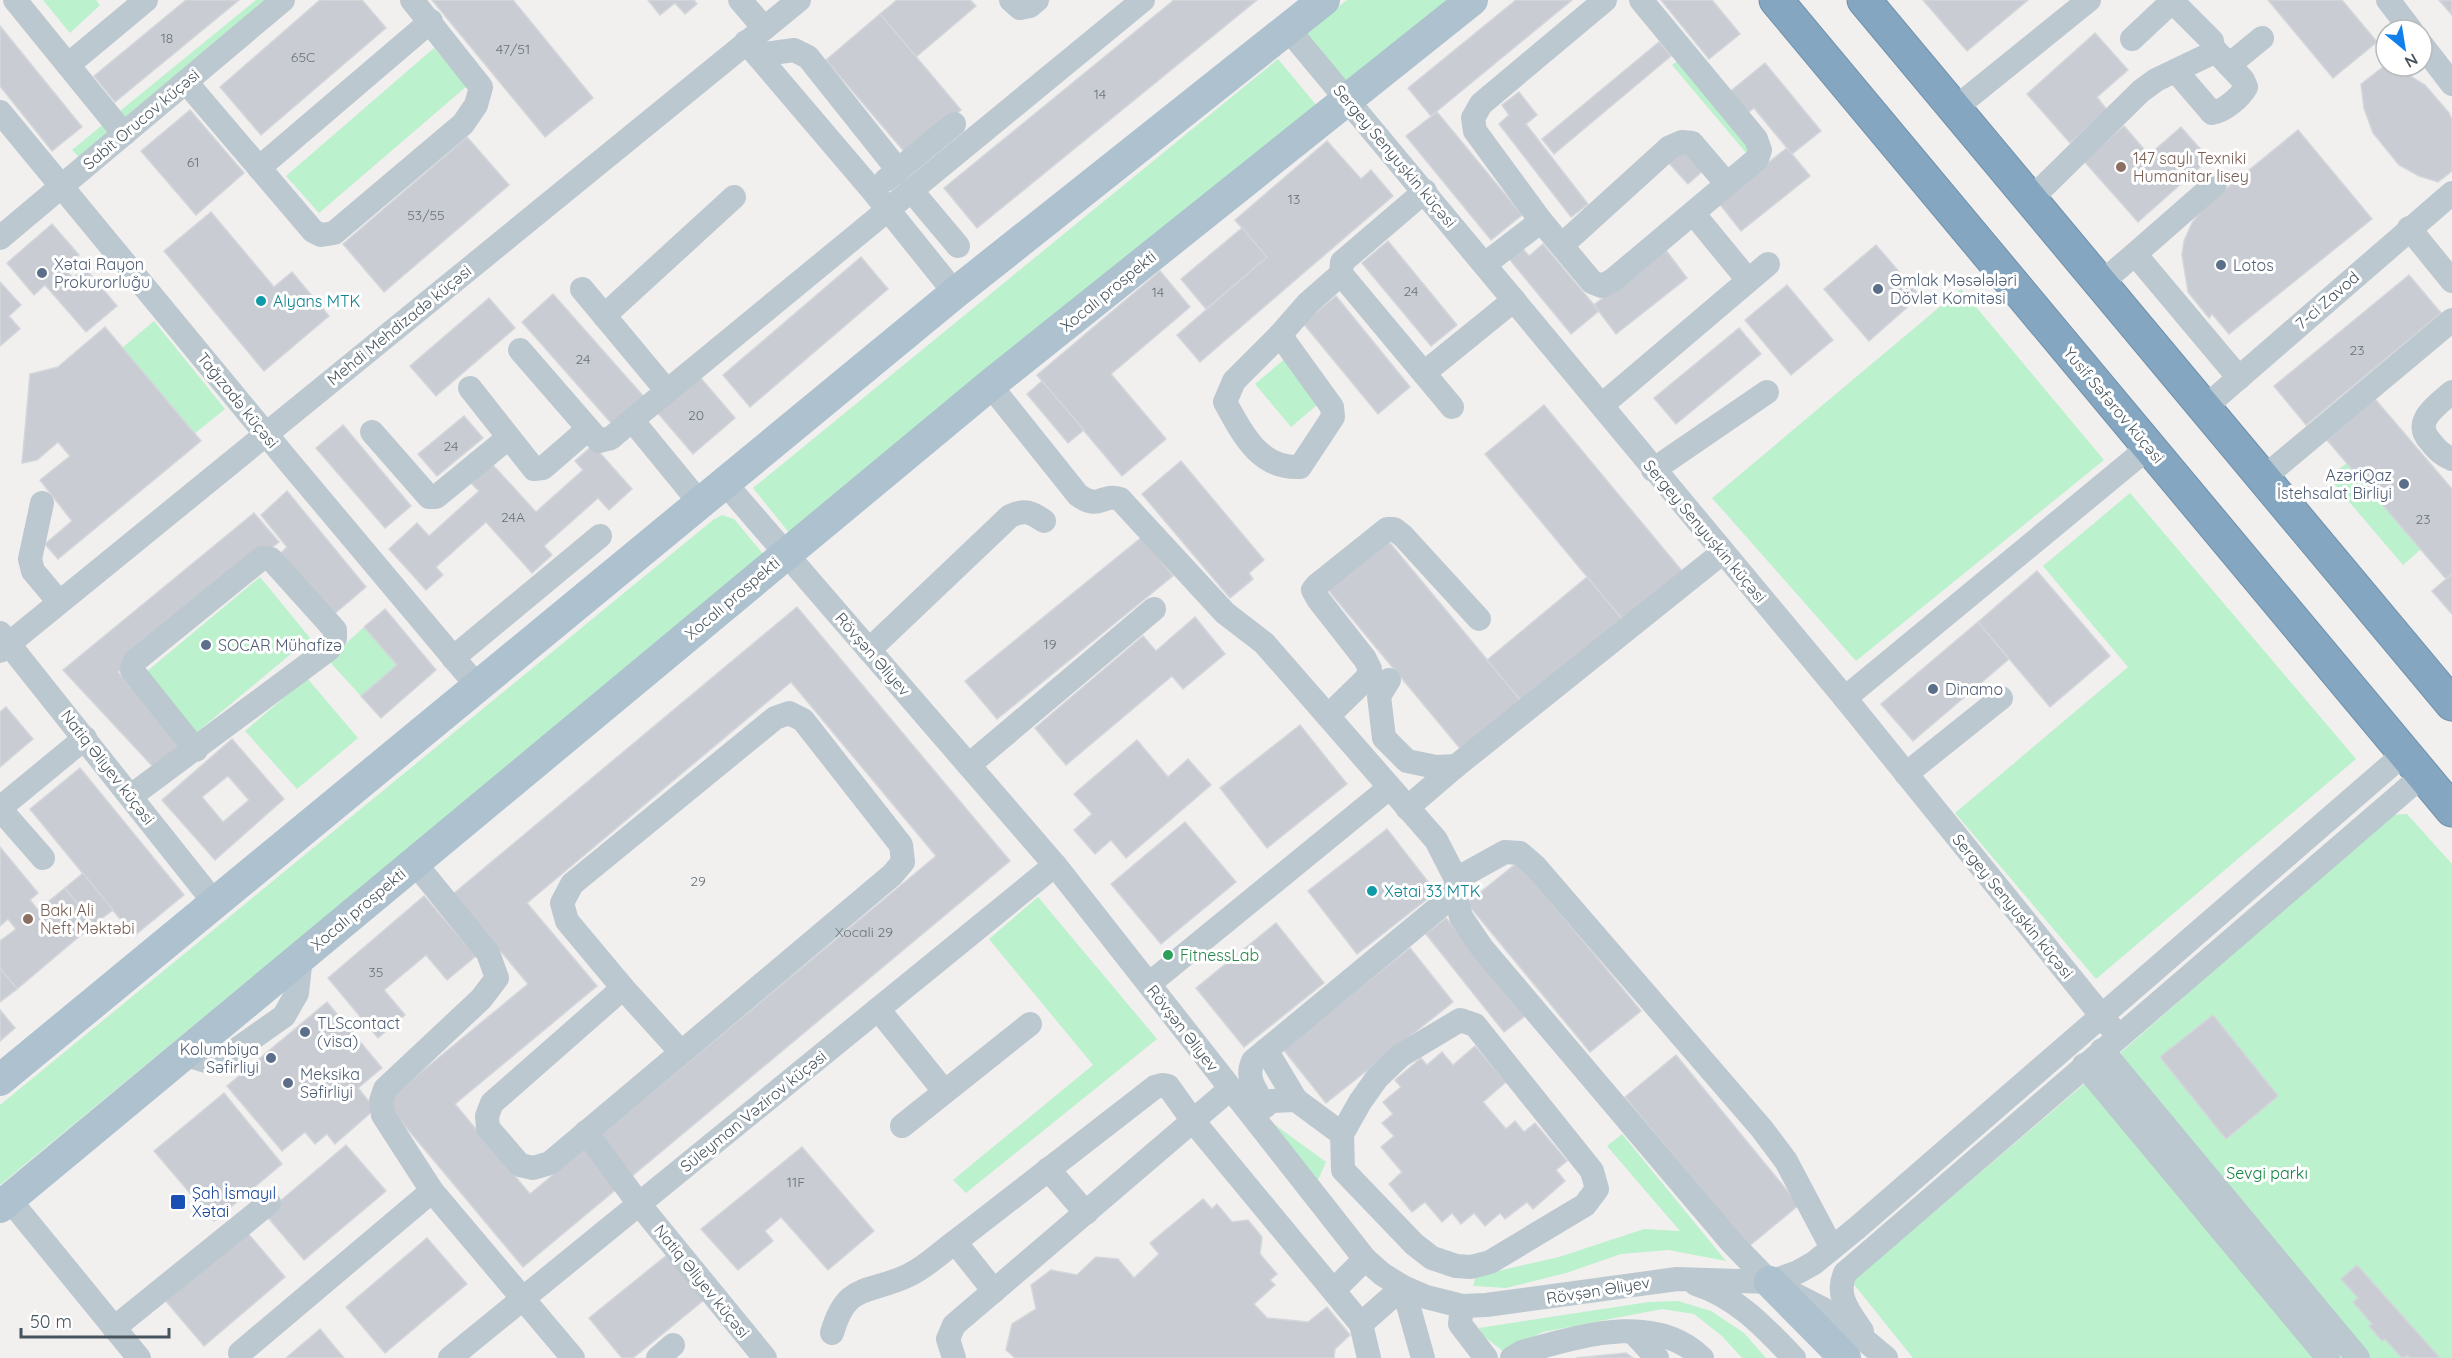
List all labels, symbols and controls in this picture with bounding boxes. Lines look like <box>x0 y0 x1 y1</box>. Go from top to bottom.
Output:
north arrow <box>2374 18 2434 78</box>
house number: 18 <box>161 29 173 47</box>
house number: 47/51 <box>496 40 530 58</box>
house number: 65C <box>291 48 315 66</box>
text: N <box>2401 49 2422 73</box>
street label: Sabit Orucov küçəsi <box>79 65 203 173</box>
street label: Sergey Senyuşkin küçəsi <box>1329 80 1461 232</box>
house number: 14 <box>1094 85 1106 103</box>
place label: 147 saylı Texniki Humanitar lisey <box>2133 148 2249 186</box>
house number: 61 <box>187 153 199 171</box>
marker: 147 saylı Texniki Humanitar lisey <box>2114 160 2128 174</box>
house number: 13 <box>1288 190 1300 208</box>
house number: 53/55 <box>407 206 445 224</box>
street label: Xocalı prospekti <box>1056 246 1160 336</box>
place label: Xətai Rayon Prokurorluğu <box>54 254 150 292</box>
place label: Lotos <box>2233 255 2274 275</box>
marker: Lotos <box>2214 258 2228 272</box>
street label: Mehdi Mehdizadə küçəsi <box>323 261 475 389</box>
marker: Xətai Rayon Prokurorluğu <box>35 266 49 280</box>
street label: 7-ci Zavod <box>2291 267 2363 333</box>
place label: Əmlak Məsələləri Dövlət Komitəsi <box>1890 270 2017 308</box>
house number: 24 <box>1404 282 1418 300</box>
marker: Əmlak Məsələləri Dövlət Komitəsi <box>1871 282 1885 296</box>
house number: 14 <box>1152 283 1164 301</box>
place label: Alyans MTK <box>273 291 361 311</box>
marker: Alyans MTK <box>254 294 268 308</box>
house number: 23 <box>2349 341 2365 359</box>
street label: Yusif Səfərov küçəsi <box>2060 343 2168 467</box>
street label: Tağızadə küçəsi <box>193 348 283 452</box>
house number: 24 <box>576 350 590 368</box>
house number: 20 <box>688 406 704 424</box>
house number: 24 <box>444 437 458 455</box>
street label: Sergey Senyuşkin küçəsi <box>1639 455 1771 607</box>
place label: AzəriQaz İstehsalat Birliyi <box>2277 465 2392 503</box>
marker: AzəriQaz İstehsalat Birliyi <box>2397 477 2411 491</box>
house number: 24A <box>501 508 525 526</box>
house number: 23 <box>2415 510 2431 528</box>
street label: Xocalı prospekti <box>681 553 783 643</box>
street label: Rövşən Əliyev <box>831 608 915 700</box>
place label: SOCAR Mühafizə <box>218 635 342 655</box>
house number: 19 <box>1044 635 1057 653</box>
marker: SOCAR Mühafizə <box>199 638 213 652</box>
place label: Dinamo <box>1945 679 2003 699</box>
marker: Dinamo <box>1926 682 1940 696</box>
street label: Natiq Əliyev küçəsi <box>57 706 159 828</box>
street label: Sergey Senyuşkin küçəsi <box>1948 830 2078 982</box>
street label: Xocalı prospekti <box>307 864 409 954</box>
house number: 29 <box>690 872 706 890</box>
place label: Xətai 33 MTK <box>1384 881 1481 901</box>
marker: Xətai 33 MTK <box>1365 884 1379 898</box>
place label: Bakı Ali Neft Məktəbi <box>40 900 135 938</box>
marker: Bakı Ali Neft Məktəbi <box>21 912 35 926</box>
house number: Xocali 29 <box>835 923 893 941</box>
place label: FitnessLab <box>1180 945 1259 965</box>
marker: FitnessLab <box>1161 948 1175 962</box>
house number: 35 <box>369 963 383 981</box>
street label: Rövşən Əliyev <box>1143 981 1223 1075</box>
place label: TLScontact (visa) <box>317 1013 400 1051</box>
marker: TLScontact (visa) <box>298 1025 312 1039</box>
place label: Kolumbiya Səfirliyi <box>180 1039 259 1077</box>
street label: Süleyman Vəzirov küçəsi <box>676 1046 830 1176</box>
marker: Kolumbiya Səfirliyi <box>264 1051 278 1065</box>
place label: Meksika Səfirliyi <box>300 1064 360 1102</box>
marker: Meksika Səfirliyi <box>281 1076 295 1090</box>
park label: Sevgi parkı <box>2226 1163 2308 1183</box>
house number: 11F <box>787 1173 805 1191</box>
place label: Şah İsmayıl Xətai <box>192 1183 276 1221</box>
marker: Şah İsmayıl Xətai <box>169 1193 187 1211</box>
street label: Natiq Əliyev küçəsi <box>650 1220 754 1342</box>
street label: Rövşən Əliyev <box>1545 1272 1651 1308</box>
scale bar <box>21 1301 170 1339</box>
text: 50 m <box>30 1310 72 1333</box>

